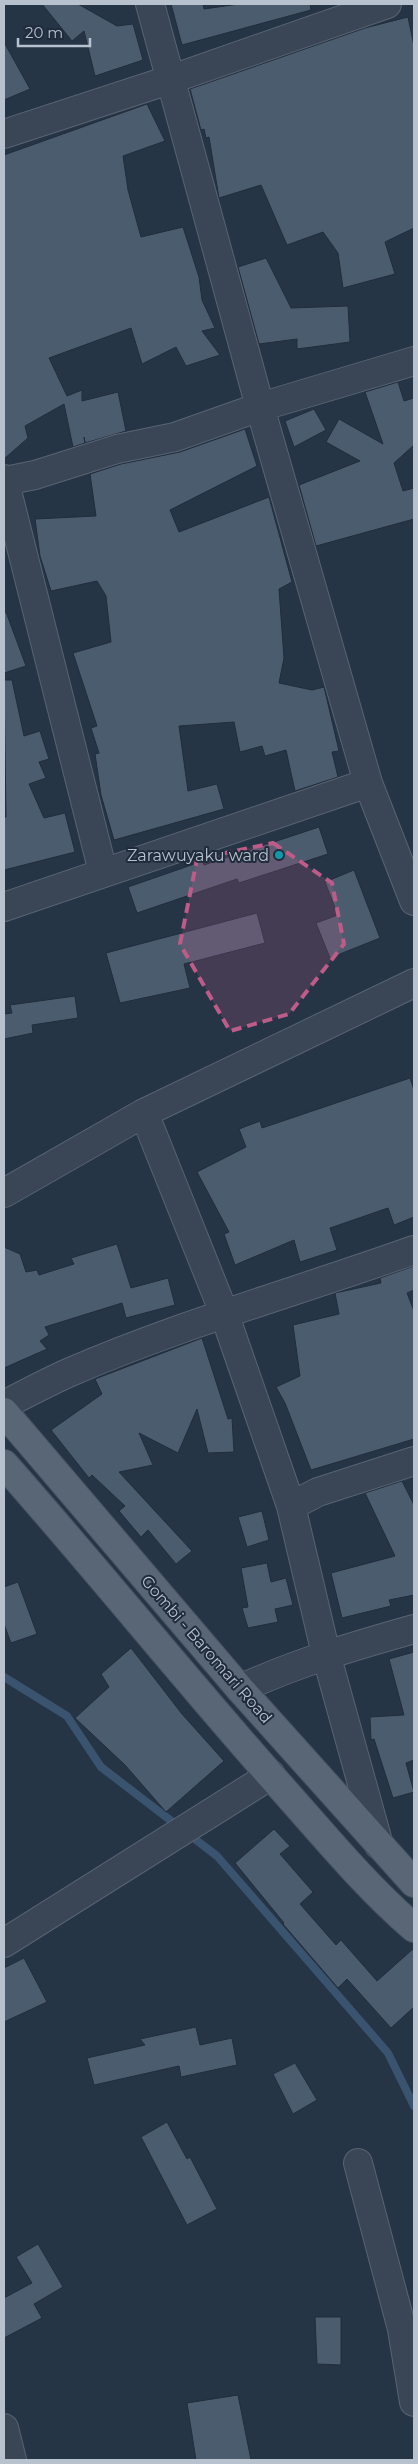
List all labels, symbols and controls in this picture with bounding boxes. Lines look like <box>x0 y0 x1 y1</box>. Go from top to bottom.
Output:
scale bar <box>18 15 90 47</box>
text: 20 m <box>25 23 63 42</box>
place label: Zarawuyaku ward <box>127 846 269 865</box>
marker: Zarawuyaku ward <box>273 849 285 861</box>
street label: Gombi - Baromari Road <box>137 1571 276 1727</box>

